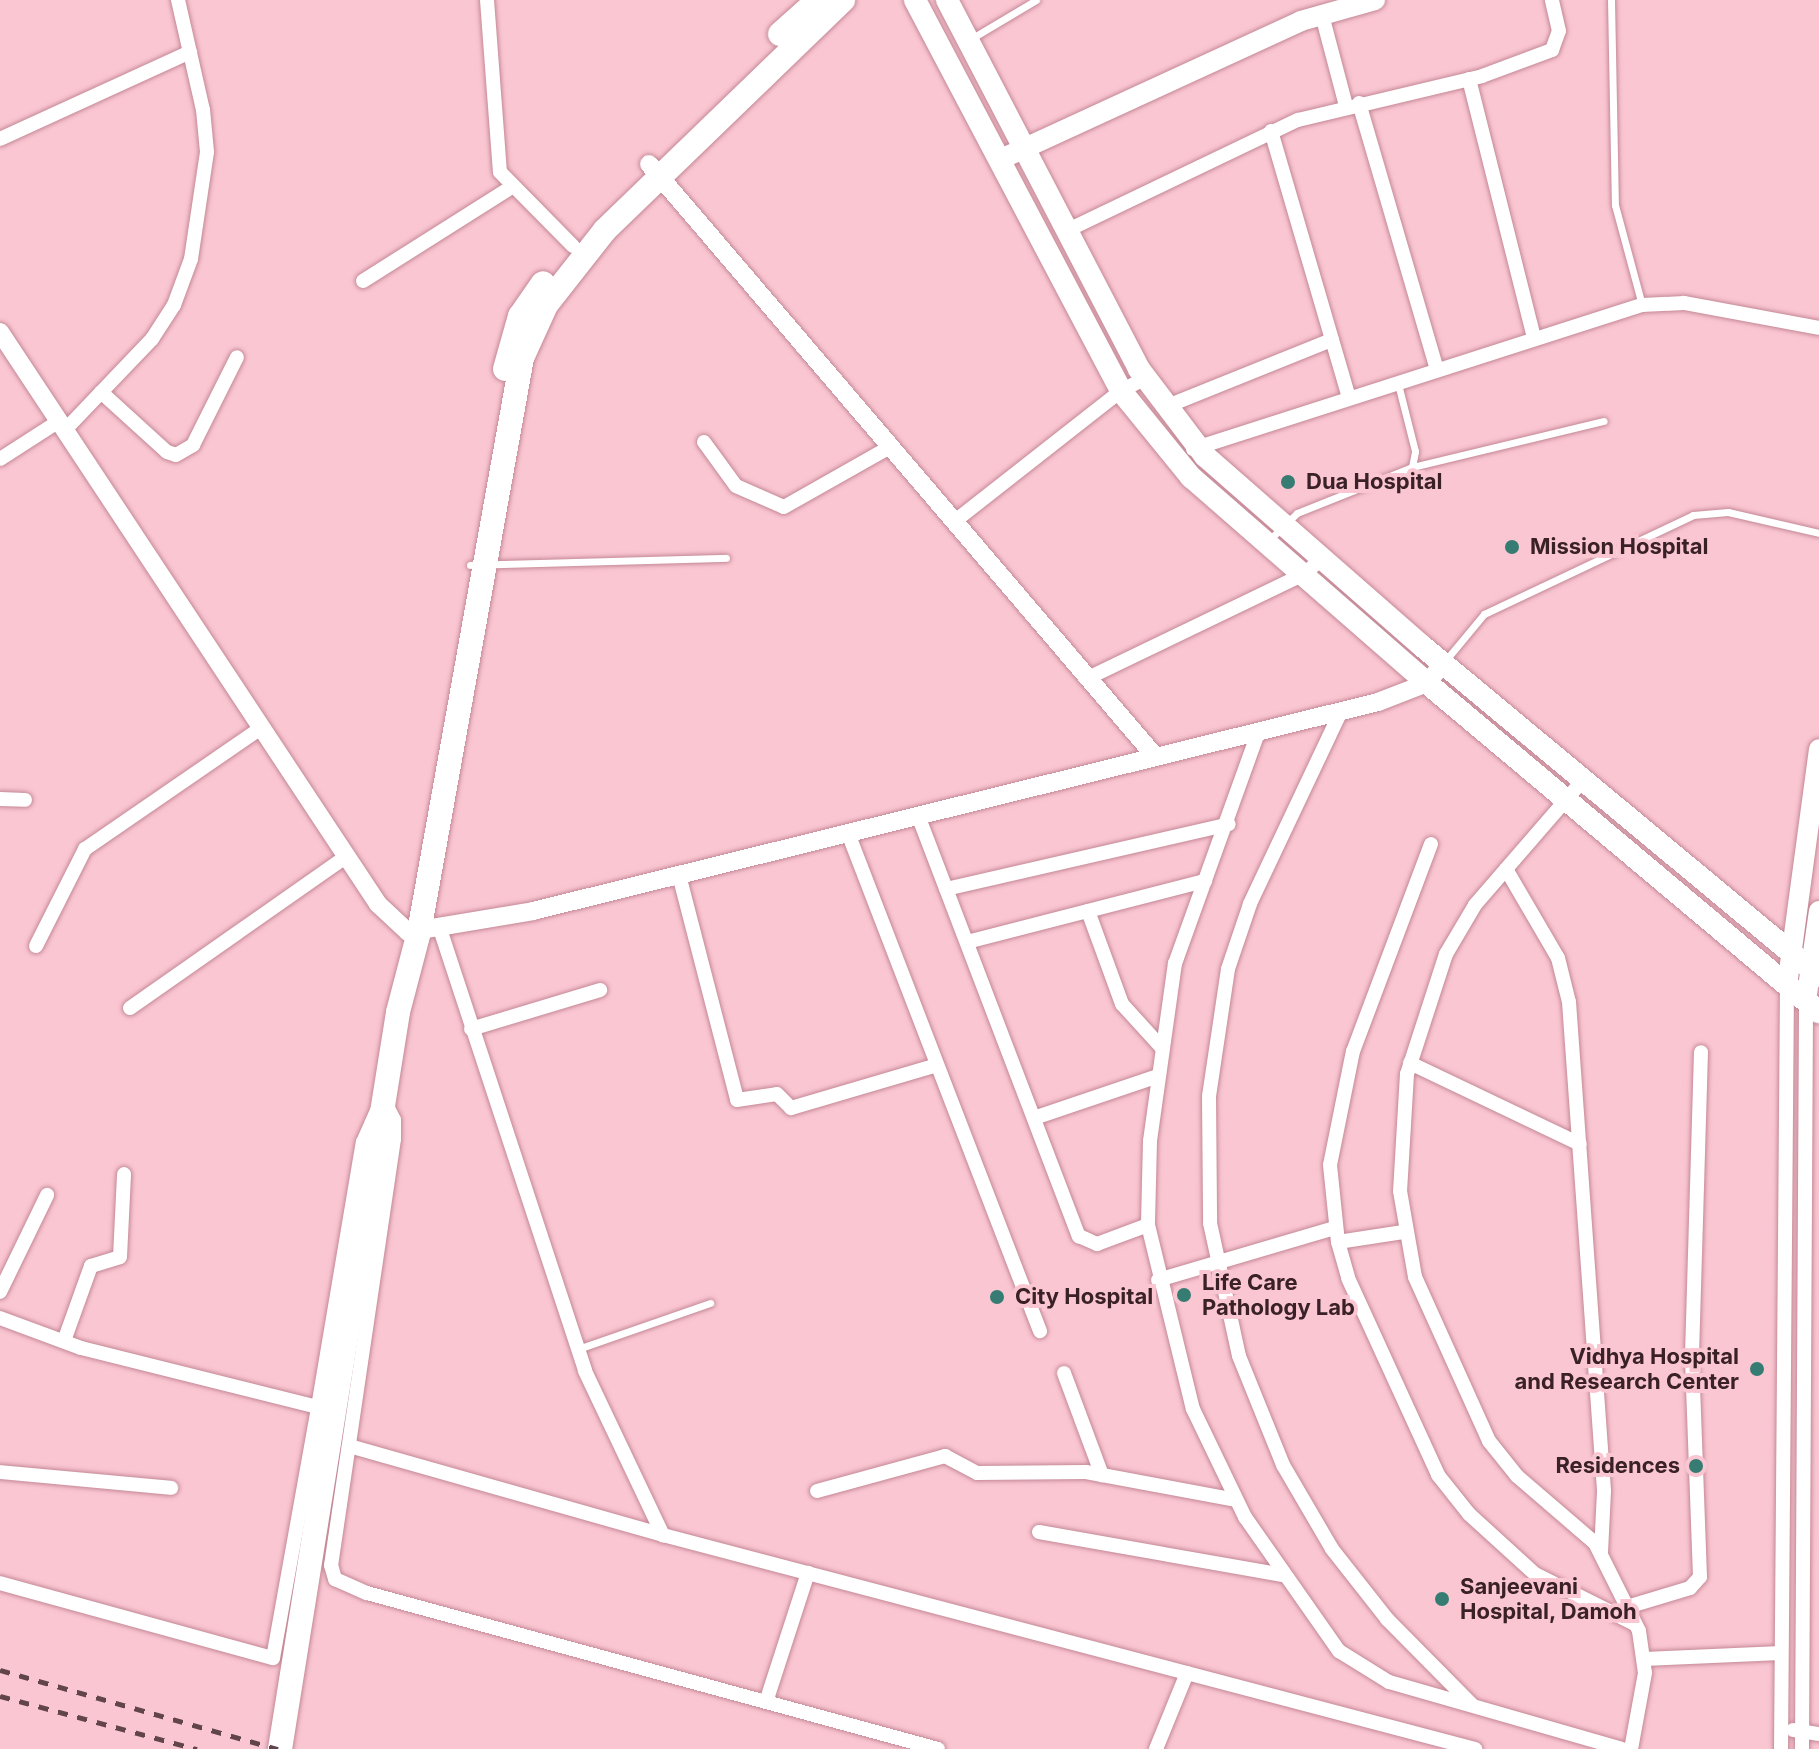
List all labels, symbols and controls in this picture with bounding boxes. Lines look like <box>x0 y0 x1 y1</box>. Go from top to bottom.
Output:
place label: Dua Hospital <box>1306 469 1443 495</box>
marker: Dua Hospital <box>1277 471 1299 493</box>
place label: Mission Hospital <box>1530 534 1708 560</box>
marker: Mission Hospital <box>1501 536 1523 558</box>
place label: Life Care Pathology Lab <box>1202 1269 1355 1320</box>
place label: City Hospital <box>1015 1284 1153 1310</box>
marker: Life Care Pathology Lab <box>1173 1284 1195 1306</box>
marker: City Hospital <box>986 1286 1008 1308</box>
place label: Vidhya Hospital and Research Center <box>1514 1343 1739 1394</box>
marker: Vidhya Hospital and Research Center <box>1746 1358 1768 1380</box>
place label: Residences <box>1555 1453 1680 1479</box>
marker: Residences <box>1687 1457 1705 1475</box>
place label: Sanjeevani Hospital, Damoh <box>1460 1573 1637 1624</box>
marker: Sanjeevani Hospital, Damoh <box>1431 1588 1453 1610</box>

